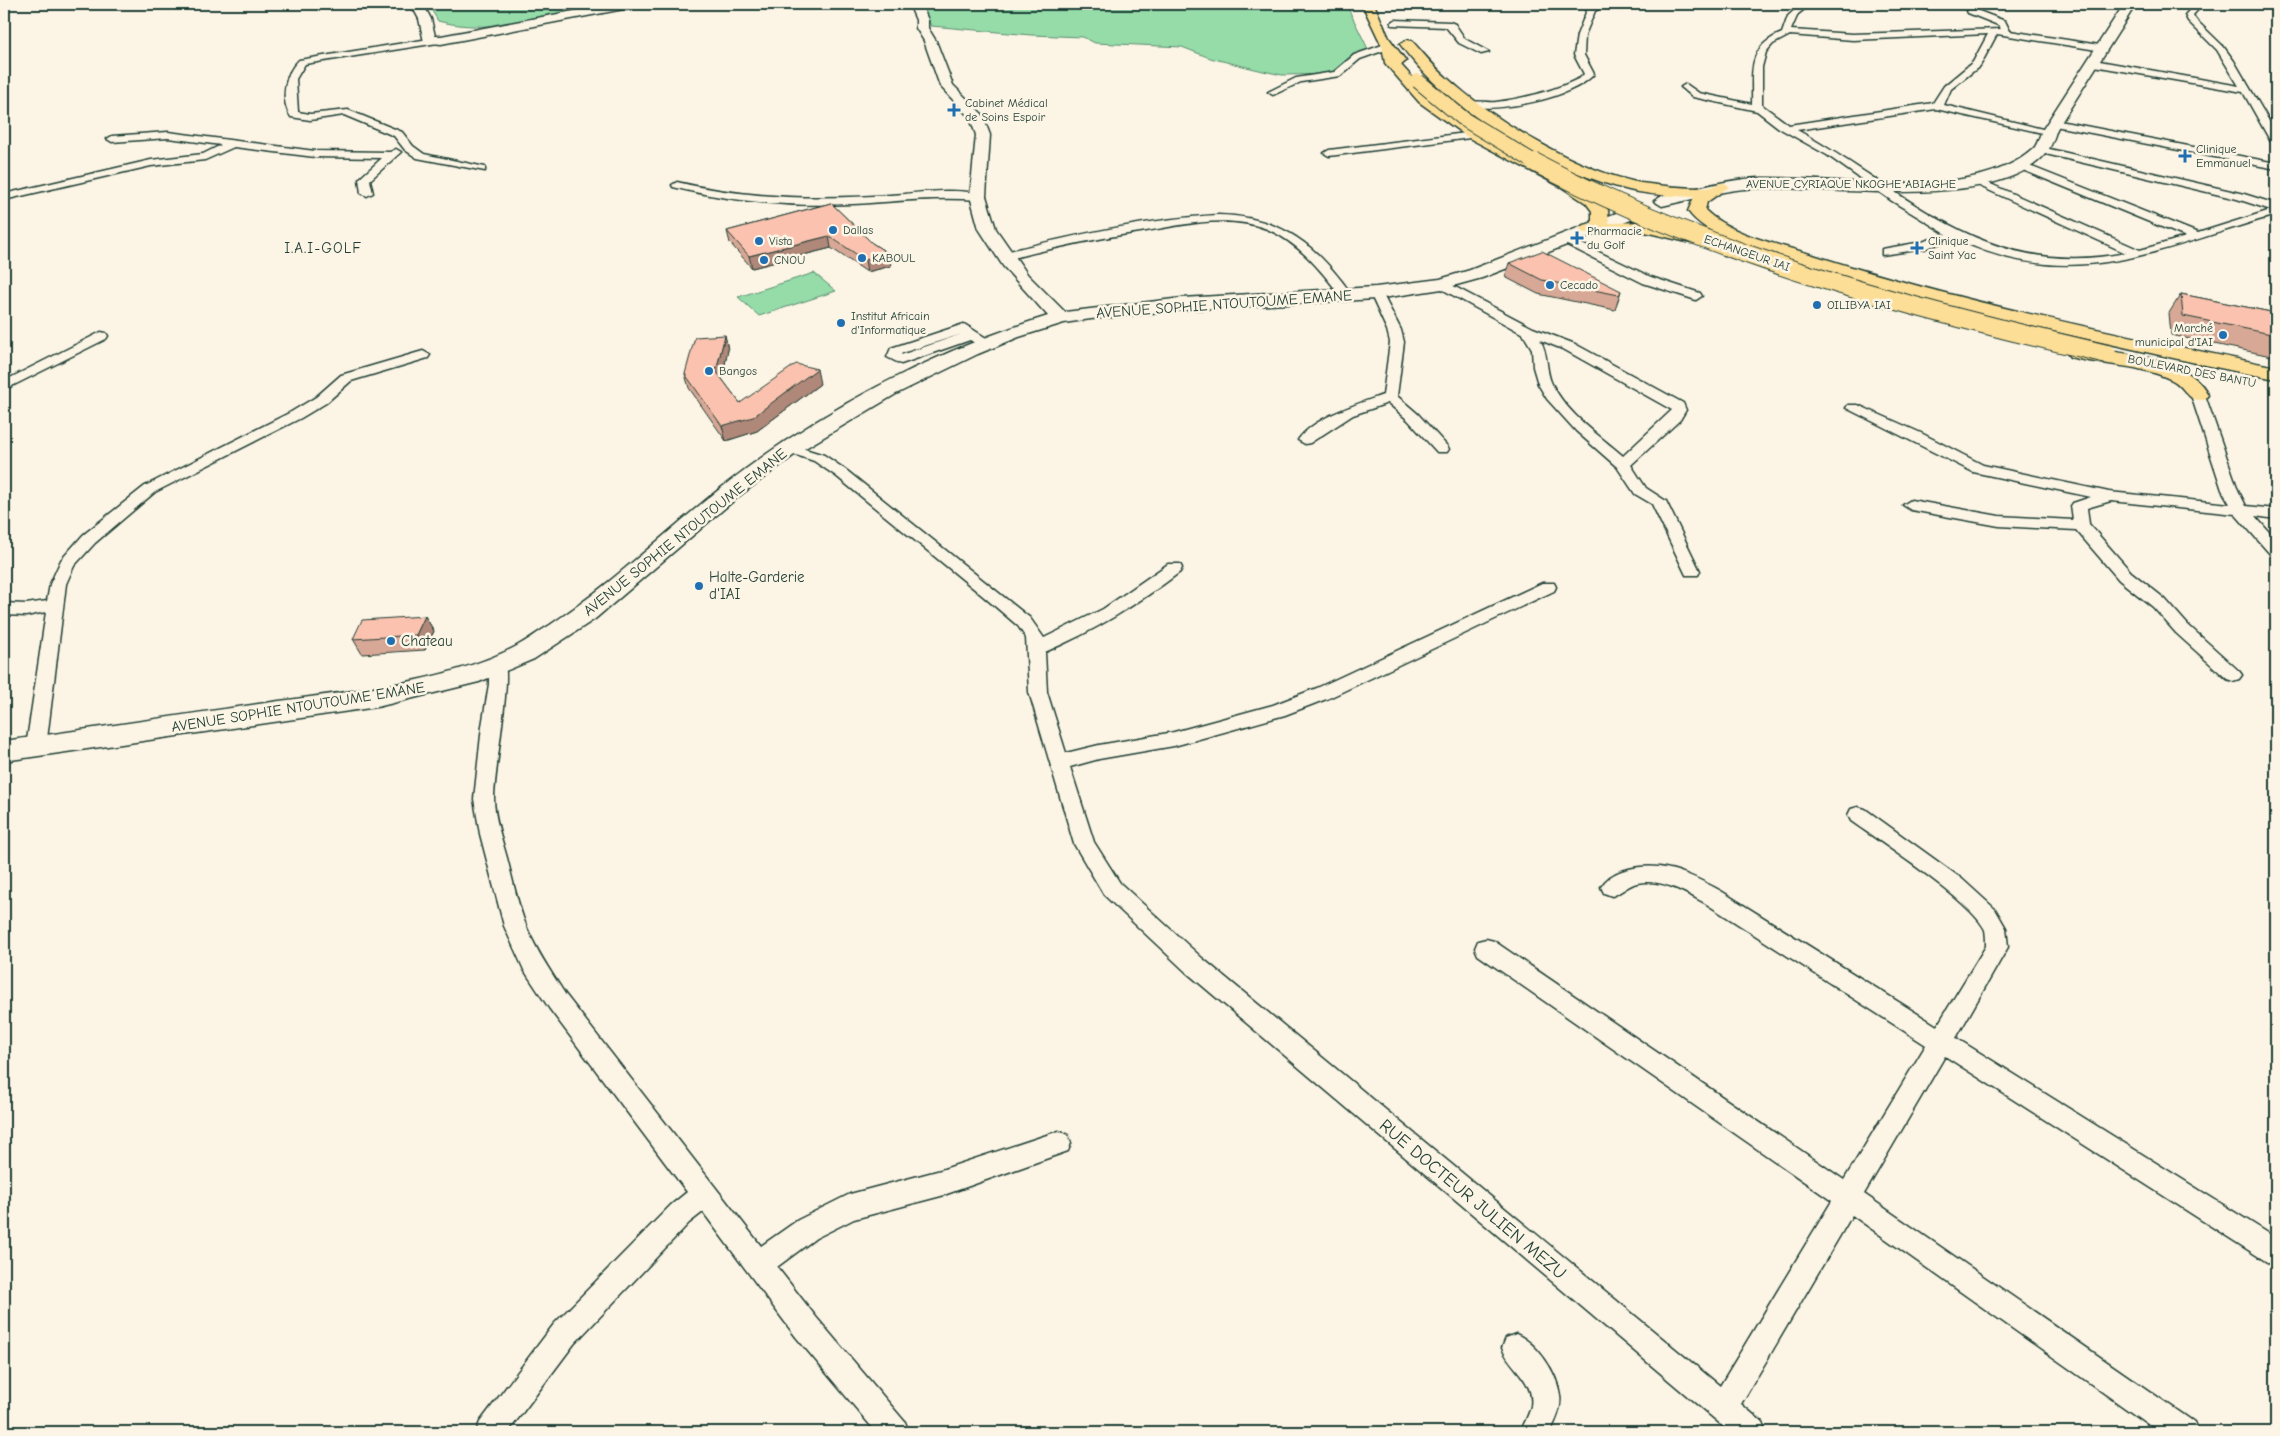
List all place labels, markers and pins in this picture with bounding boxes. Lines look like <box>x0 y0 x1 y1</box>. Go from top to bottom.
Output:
place label: Cabinet Médical de Soins Espoir <box>965 96 1048 124</box>
marker: Cabinet Médical de Soins Espoir <box>947 103 961 117</box>
place label: Clinique Emmanuel <box>2196 142 2251 170</box>
marker: Clinique Emmanuel <box>2178 149 2192 163</box>
place label: Dallas <box>843 223 873 237</box>
marker: Dallas <box>827 224 839 236</box>
place label: Pharmacie du Golf <box>1587 224 1642 252</box>
marker: Pharmacie du Golf <box>1571 232 1583 244</box>
place label: Vista <box>769 234 792 248</box>
place label: Clinique Saint Yac <box>1928 234 1976 262</box>
marker: Vista <box>753 235 765 247</box>
marker: Clinique Saint Yac <box>1910 241 1924 255</box>
place label: KABOUL <box>872 251 915 265</box>
marker: KABOUL <box>856 252 868 264</box>
place label: CNOU <box>774 253 805 267</box>
marker: CNOU <box>758 254 770 266</box>
place label: Cecado <box>1560 278 1598 292</box>
marker: Cecado <box>1544 279 1556 291</box>
place label: OILIBYA IAI <box>1827 298 1891 312</box>
marker: OILIBYA IAI <box>1811 299 1823 311</box>
place label: Institut Africain d'Informatique <box>851 309 930 337</box>
marker: Institut Africain d'Informatique <box>835 317 847 329</box>
place label: Marché municipal d'IAI <box>2135 321 2213 349</box>
marker: Marché municipal d'IAI <box>2217 329 2229 341</box>
place label: Bangos <box>719 364 757 378</box>
marker: Bangos <box>703 365 715 377</box>
place label: Halte-Garderie d'IAI <box>709 568 805 603</box>
marker: Halte-Garderie d'IAI <box>693 580 705 592</box>
place label: Chateau <box>401 632 453 650</box>
marker: Chateau <box>385 635 397 647</box>

